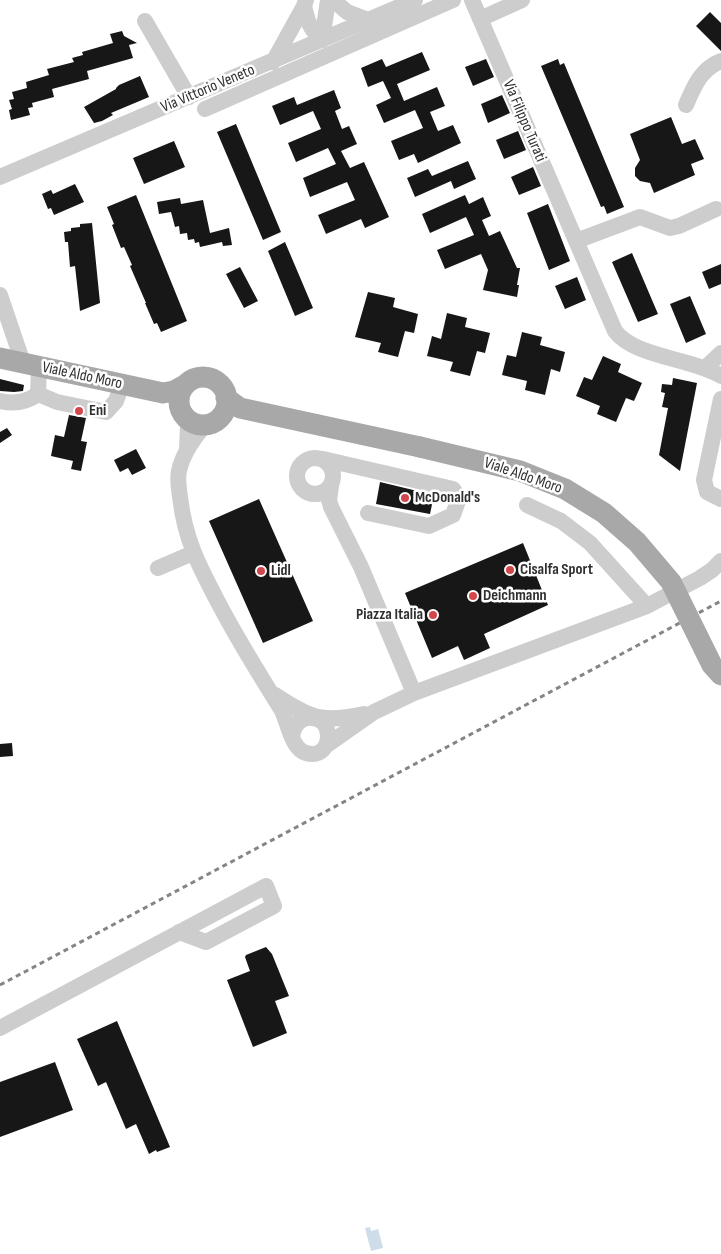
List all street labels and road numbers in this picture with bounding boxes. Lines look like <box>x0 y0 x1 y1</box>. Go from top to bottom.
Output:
street label: Via Vittorio Veneto <box>158 61 258 117</box>
street label: Via Filippo Turati <box>498 77 550 165</box>
street label: Viale Aldo Moro <box>40 358 124 394</box>
street label: Viale Aldo Moro <box>481 454 565 498</box>

